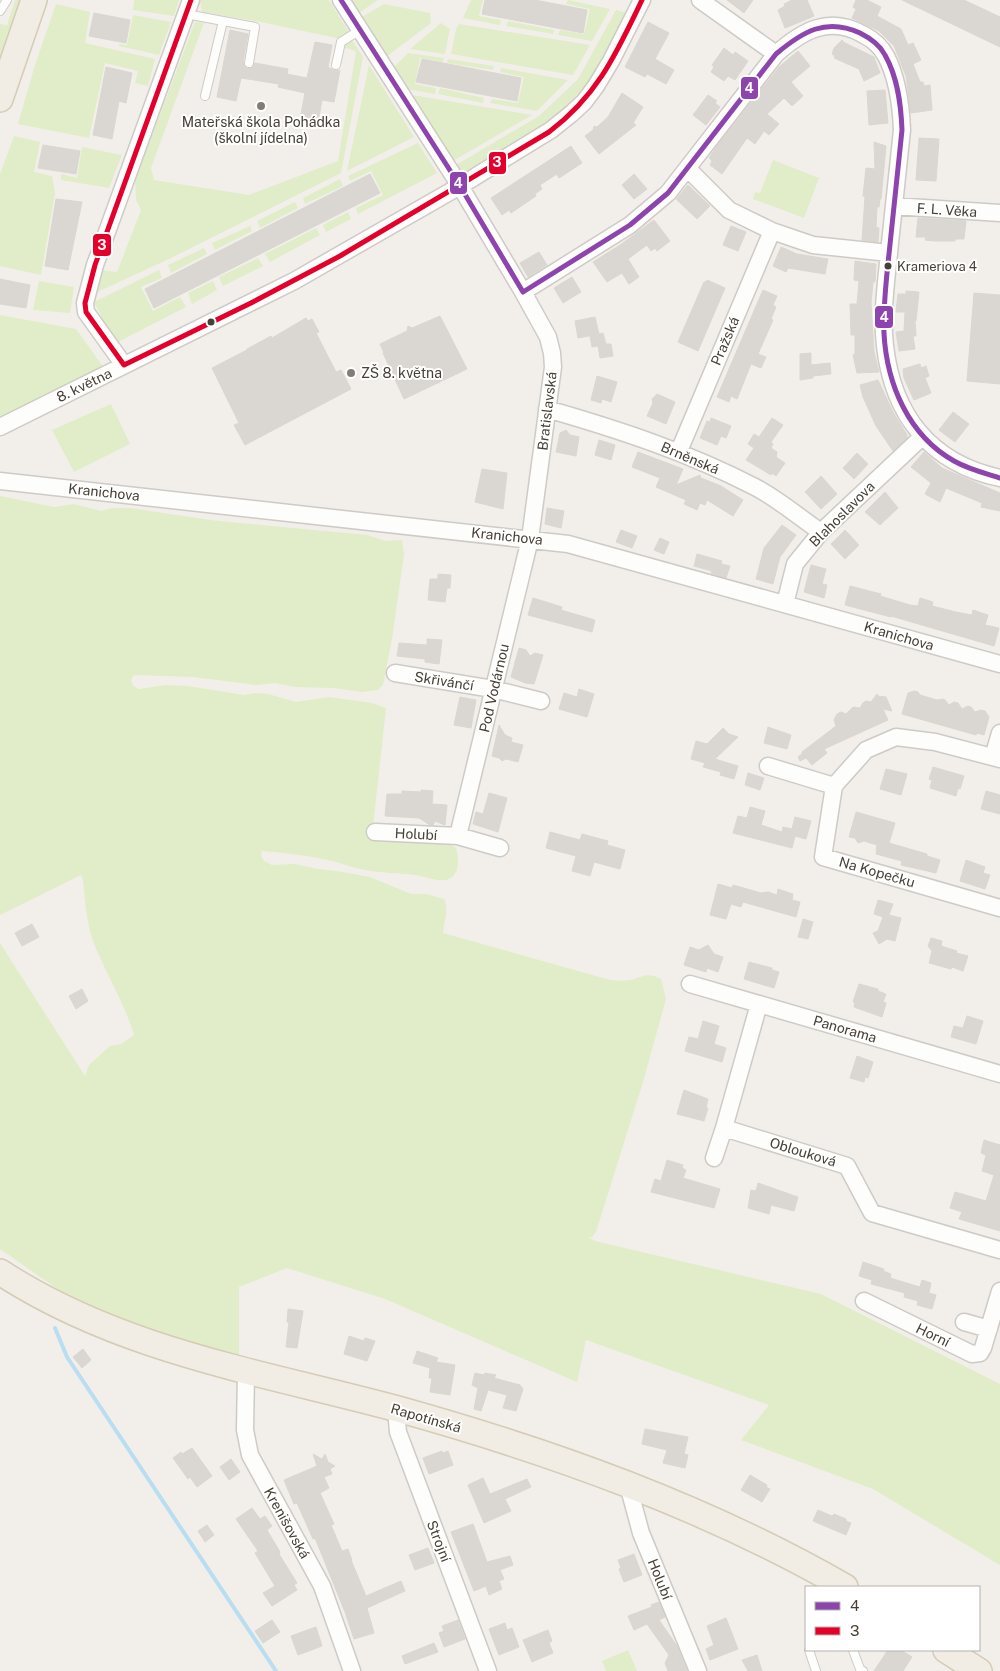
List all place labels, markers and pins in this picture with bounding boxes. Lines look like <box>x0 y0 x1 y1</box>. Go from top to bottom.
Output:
marker: Mateřská škola Pohádka (školní jídelna) <box>255 100 267 112</box>
place label: Mateřská škola Pohádka (školní jídelna) <box>182 114 340 146</box>
place label: Krameriova 4 <box>897 259 977 274</box>
marker: Krameriova 4 <box>883 261 893 271</box>
unlabelled marker <box>206 317 216 327</box>
place label: ZŠ 8. května <box>361 364 442 381</box>
marker: ZŠ 8. května <box>345 367 357 379</box>

